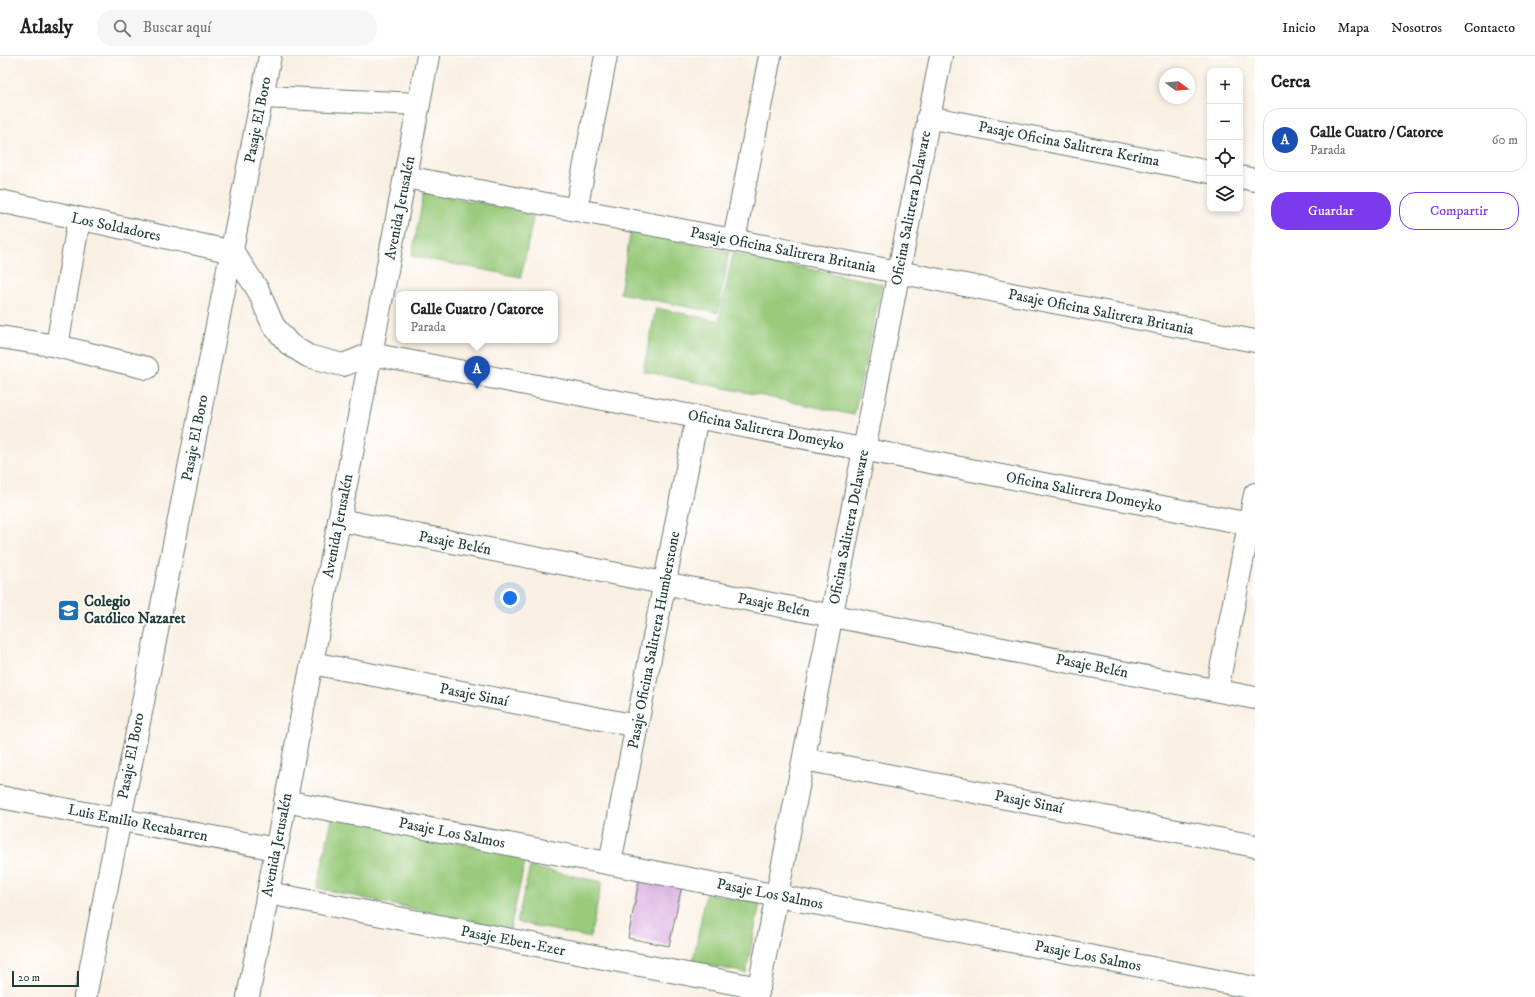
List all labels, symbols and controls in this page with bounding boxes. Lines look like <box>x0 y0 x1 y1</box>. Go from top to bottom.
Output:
search box <box>97 10 377 46</box>
text: Atlasly <box>20 16 73 39</box>
icon: search <box>111 17 133 39</box>
text: Buscar aquí <box>143 18 211 37</box>
text: Inicio <box>1282 19 1315 37</box>
text: Mapa <box>1337 19 1369 37</box>
text: Nosotros <box>1391 19 1442 37</box>
text: Contacto <box>1464 19 1515 37</box>
north arrow <box>1159 68 1195 104</box>
map controls <box>1207 68 1243 212</box>
button: + <box>1207 68 1243 104</box>
text: Cerca <box>1271 71 1310 93</box>
street label: Pasaje El Boro <box>240 75 276 165</box>
button: − <box>1207 104 1243 140</box>
street label: Pasaje Oficina Salitrera Kerima <box>977 117 1162 171</box>
text: Calle Cuatro / Catorce <box>1310 123 1443 142</box>
street label: Oficina Salitrera Delaware <box>887 129 935 287</box>
text: A <box>1281 132 1289 148</box>
text: 60 m <box>1492 132 1518 148</box>
button: locate <box>1207 140 1243 176</box>
text: Parada <box>1310 142 1345 158</box>
street label: Avenida Jerusalén <box>381 154 419 262</box>
button: layers <box>1207 176 1243 212</box>
button: Guardar <box>1271 192 1391 230</box>
button: Compartir <box>1399 192 1519 230</box>
street label: Los Soldadores <box>69 208 163 246</box>
street label: Pasaje Oficina Salitrera Britania <box>689 223 878 277</box>
street label: Pasaje Oficina Salitrera Britania <box>1007 285 1196 339</box>
popup <box>396 291 558 343</box>
text: Calle Cuatro / Catorce <box>410 300 544 319</box>
text: Parada <box>410 319 446 335</box>
pin: A <box>464 356 490 389</box>
street label: Pasaje El Boro <box>177 393 213 483</box>
street label: Oficina Salitrera Domeyko <box>686 406 846 454</box>
street label: Oficina Salitrera Delaware <box>825 448 873 606</box>
street label: Oficina Salitrera Domeyko <box>1004 468 1164 516</box>
street label: Avenida Jerusalén <box>319 472 357 580</box>
street label: Pasaje Belén <box>417 527 493 559</box>
street label: Pasaje Oficina Salitrera Humberstone <box>624 530 684 750</box>
your location <box>500 588 520 608</box>
street label: Pasaje Belén <box>736 589 812 621</box>
place label: Colegio Católico Nazaret <box>84 592 186 628</box>
school or university icon: Colegio Católico Nazaret <box>55 597 81 623</box>
street label: Pasaje Belén <box>1054 650 1130 682</box>
street label: Pasaje Sinaí <box>438 679 511 711</box>
street label: Pasaje El Boro <box>113 711 149 801</box>
street label: Pasaje Sinaí <box>993 786 1066 818</box>
street label: Avenida Jerusalén <box>258 791 296 899</box>
street label: Luis Emilio Recabarren <box>66 800 210 846</box>
street label: Pasaje Los Salmos <box>397 813 507 853</box>
street label: Pasaje Los Salmos <box>715 874 825 914</box>
street label: Pasaje Eben-Ezer <box>459 922 567 961</box>
street label: Pasaje Los Salmos <box>1033 936 1143 976</box>
scale bar <box>12 969 79 988</box>
text: 20 m <box>18 971 40 985</box>

